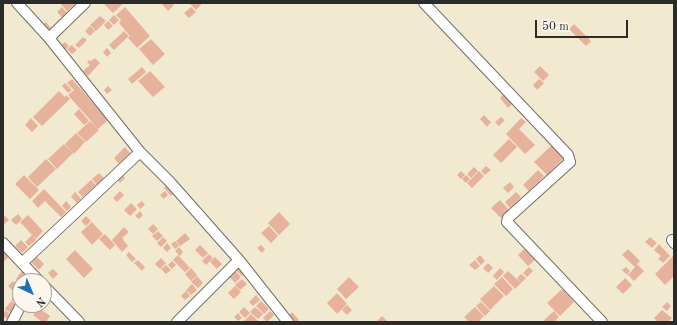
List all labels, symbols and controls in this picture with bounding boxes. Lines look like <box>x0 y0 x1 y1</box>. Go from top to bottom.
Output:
scale bar <box>537 12 630 38</box>
text: 50 m <box>542 21 569 33</box>
north arrow <box>12 273 52 313</box>
text: N <box>33 294 47 308</box>

